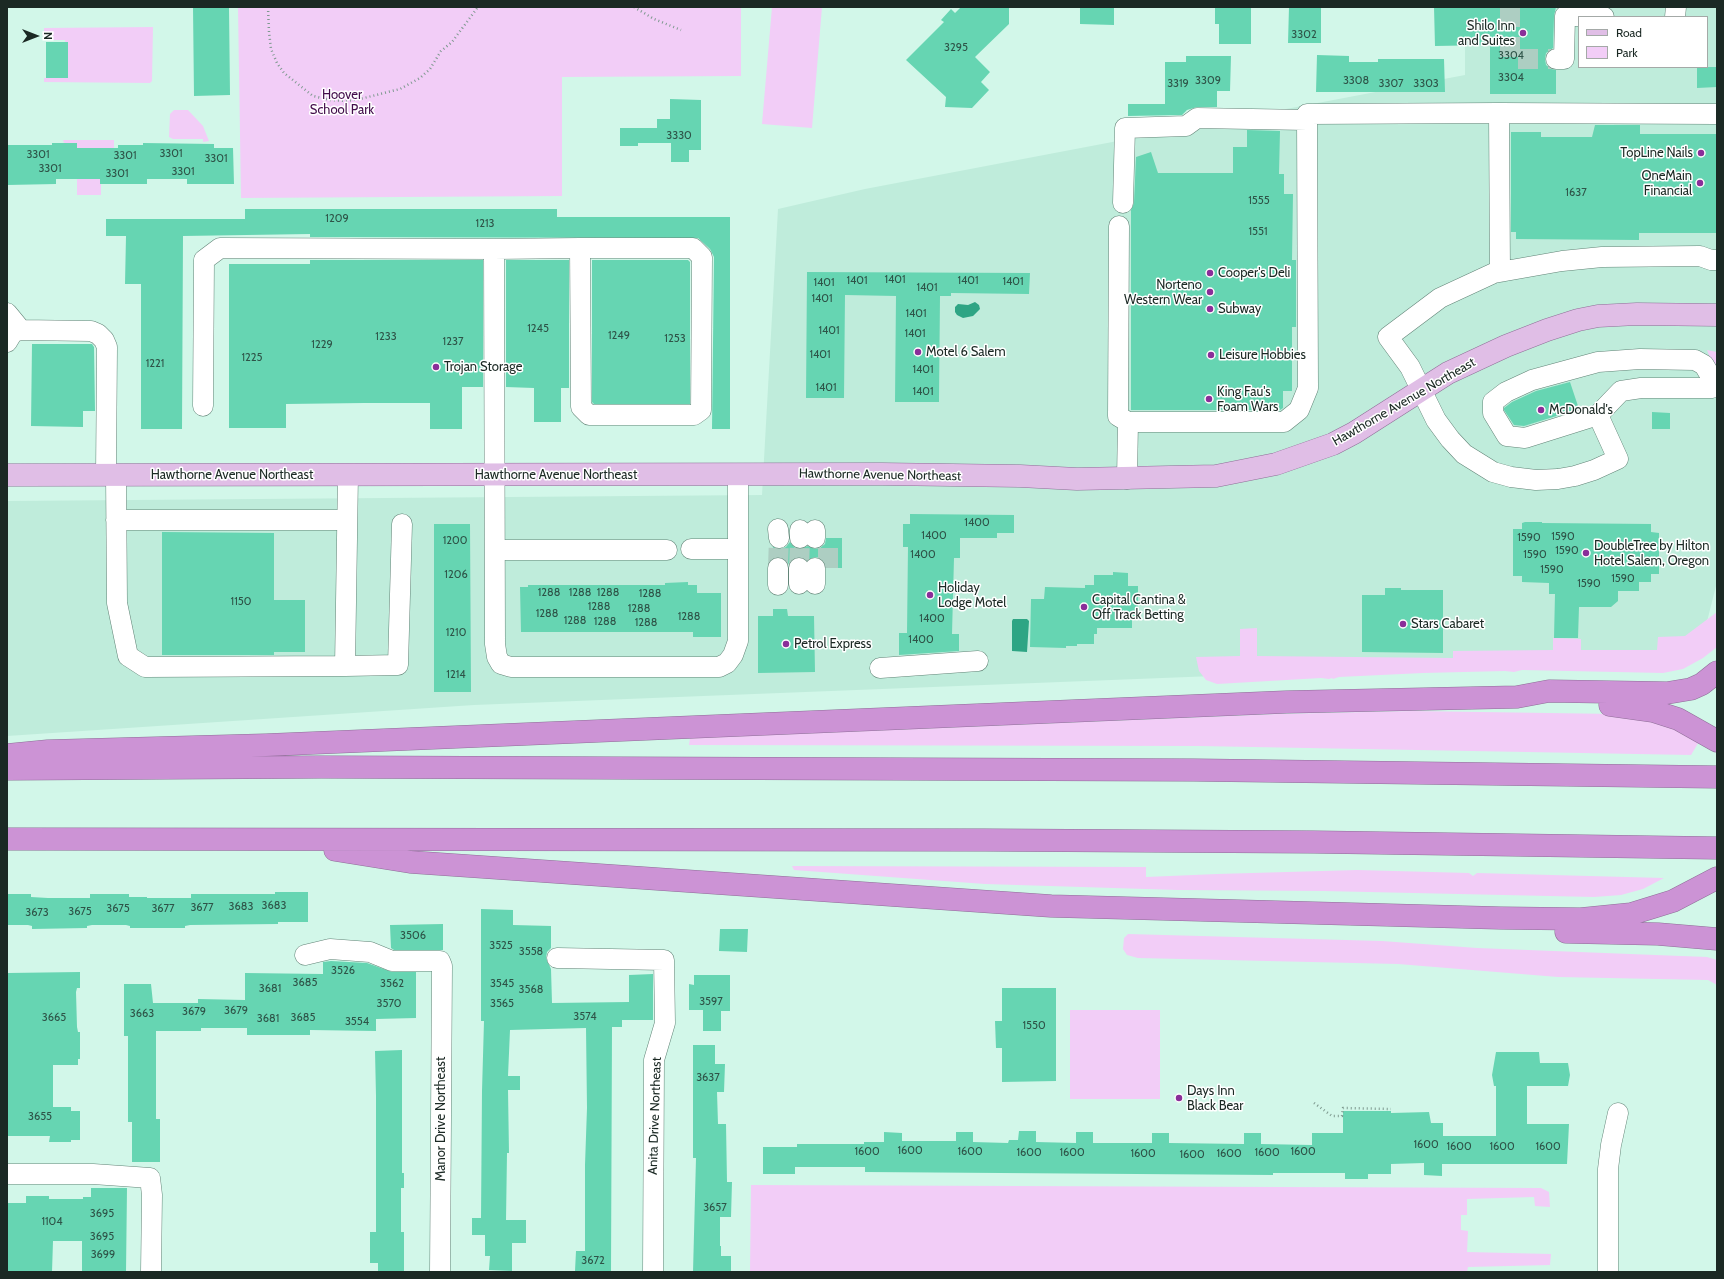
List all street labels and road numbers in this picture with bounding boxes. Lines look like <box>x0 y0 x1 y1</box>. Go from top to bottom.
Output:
street label: Hawthorne Avenue Northeast <box>1330 355 1478 449</box>
street label: Hawthorne Avenue Northeast <box>799 466 961 484</box>
street label: Hawthorne Avenue Northeast <box>151 467 313 483</box>
street label: Hawthorne Avenue Northeast <box>475 467 637 483</box>
street label: Manor Drive Northeast <box>433 1057 449 1181</box>
street label: Anita Drive Northeast <box>645 1057 665 1175</box>

